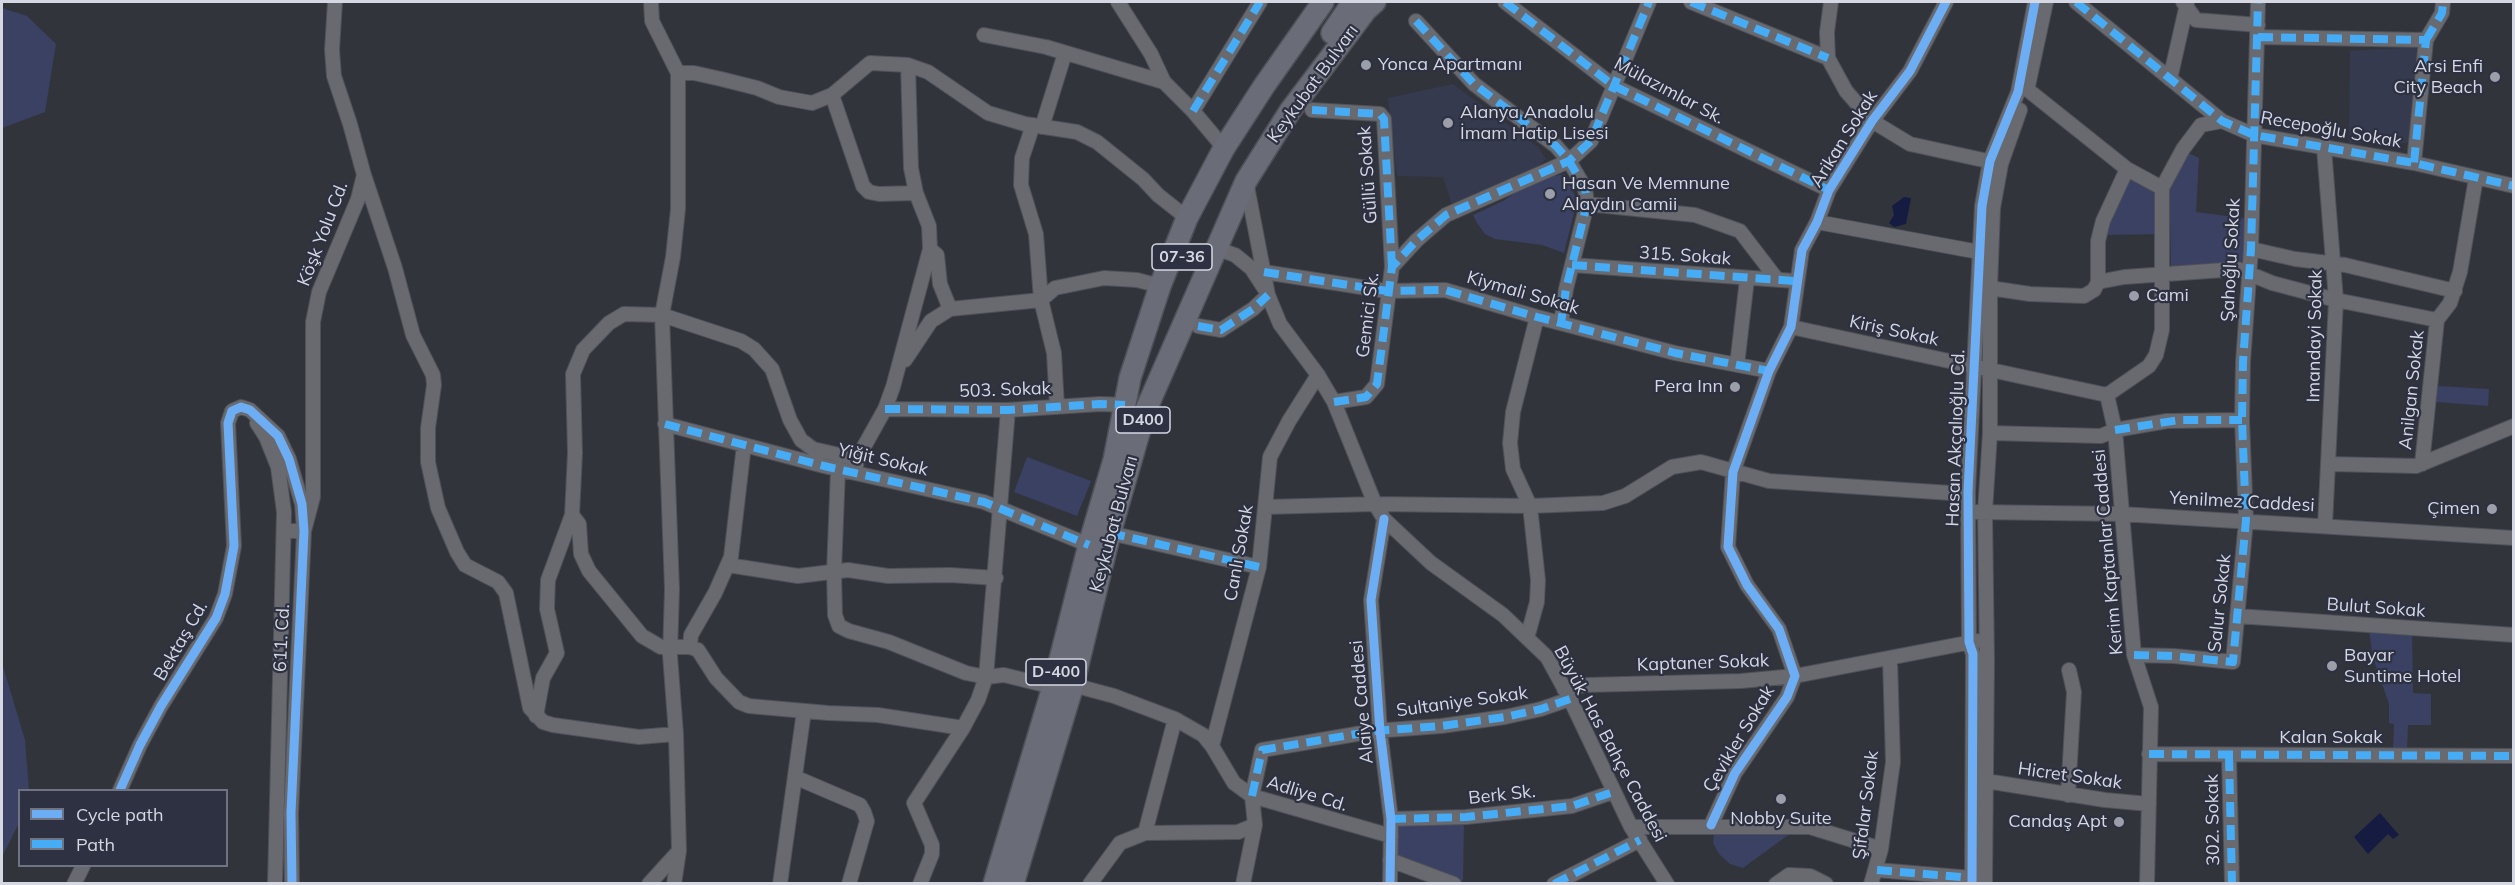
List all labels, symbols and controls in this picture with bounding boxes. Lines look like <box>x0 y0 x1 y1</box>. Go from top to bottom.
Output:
street label: Keykubat Bulvarı <box>1263 21 1363 147</box>
street label: Mülazımlar Sk. <box>1610 53 1728 129</box>
place label: Yonca Apartmanı <box>1378 54 1522 76</box>
place label: Arsi Enfi City Beach <box>2393 56 2483 98</box>
marker: Yonca Apartmanı <box>1359 58 1373 72</box>
marker: Arsi Enfi City Beach <box>2488 70 2502 84</box>
street label: Arikan Sokak <box>1806 87 1882 191</box>
place label: Alanya Anadolu İmam Hatip Lisesi <box>1460 102 1608 144</box>
street label: Recepoğlu Sokak <box>2259 107 2403 153</box>
marker: Alanya Anadolu İmam Hatip Lisesi <box>1441 116 1455 130</box>
street label: Güllü Sokak <box>1354 125 1382 225</box>
place label: Hasan Ve Memnune Alaydın Camii <box>1562 173 1730 216</box>
street label: Köşk Yolu Cd. <box>293 179 353 289</box>
marker: Hasan Ve Memnune Alaydın Camii <box>1543 187 1557 201</box>
street label: Şahoğlu Sokak <box>2217 198 2245 322</box>
street label: 315. Sokak <box>1638 242 1732 270</box>
road number: 07-36 <box>1152 244 1212 270</box>
street label: Kiymali Sokak <box>1464 267 1582 319</box>
street label: Imandayi Sokak <box>2303 270 2327 402</box>
street label: Gemici Sk. <box>1352 271 1384 359</box>
place label: Cami <box>2146 285 2189 307</box>
marker: Cami <box>2127 289 2141 303</box>
street label: Kiriş Sokak <box>1847 311 1941 351</box>
street label: Anilgan Sokak <box>2395 329 2429 451</box>
street label: Hasan Akçalıoğlu Cd. <box>1942 349 1970 527</box>
place label: Pera Inn <box>1654 376 1723 398</box>
street label: 503. Sokak <box>959 378 1051 402</box>
marker: Pera Inn <box>1728 380 1742 394</box>
road number: D400 <box>1116 407 1170 433</box>
street label: Yiğit Sokak <box>836 439 930 481</box>
street label: Kerim Kaptanlar Caddesi <box>2088 448 2128 656</box>
street label: Keykubat Bulvarı <box>1085 453 1143 595</box>
street label: Yenilmez Caddesi <box>2169 487 2315 517</box>
place label: Çimen <box>2427 498 2480 520</box>
marker: Çimen <box>2485 502 2499 516</box>
street label: Canlı Sokak <box>1220 503 1258 603</box>
street label: Salur Sokak <box>2204 553 2236 653</box>
street label: Bulut Sokak <box>2326 594 2426 622</box>
street label: Bektaş Cd. <box>150 597 212 685</box>
street label: 611. Cd. <box>269 604 295 672</box>
street label: Alaiye Caddesi <box>1346 639 1378 765</box>
street label: Büyük Has Bahçe Caddesi <box>1549 642 1671 846</box>
place label: Bayar Suntime Hotel <box>2344 645 2461 688</box>
street label: Kaptaner Sokak <box>1636 650 1770 676</box>
road number: D-400 <box>1026 659 1086 685</box>
marker: Bayar Suntime Hotel <box>2325 659 2339 673</box>
street label: Sultaniye Sokak <box>1395 682 1529 722</box>
street label: Çevikler Sokak <box>1699 682 1779 796</box>
street label: Kalan Sokak <box>2279 727 2383 749</box>
street label: Şifalar Sokak <box>1849 749 1883 861</box>
street label: Hicret Sokak <box>2017 758 2123 794</box>
street label: Adliye Cd. <box>1264 772 1350 816</box>
street label: 302. Sokak <box>2201 774 2225 866</box>
street label: Berk Sk. <box>1467 781 1537 809</box>
legend <box>18 789 228 867</box>
marker: Nobby Suite <box>1774 792 1788 806</box>
text: Cycle path <box>76 803 163 826</box>
place label: Nobby Suite <box>1730 808 1832 830</box>
place label: Candaş Apt <box>2008 811 2107 833</box>
marker: Candaş Apt <box>2112 815 2126 829</box>
text: Path <box>76 833 115 856</box>

